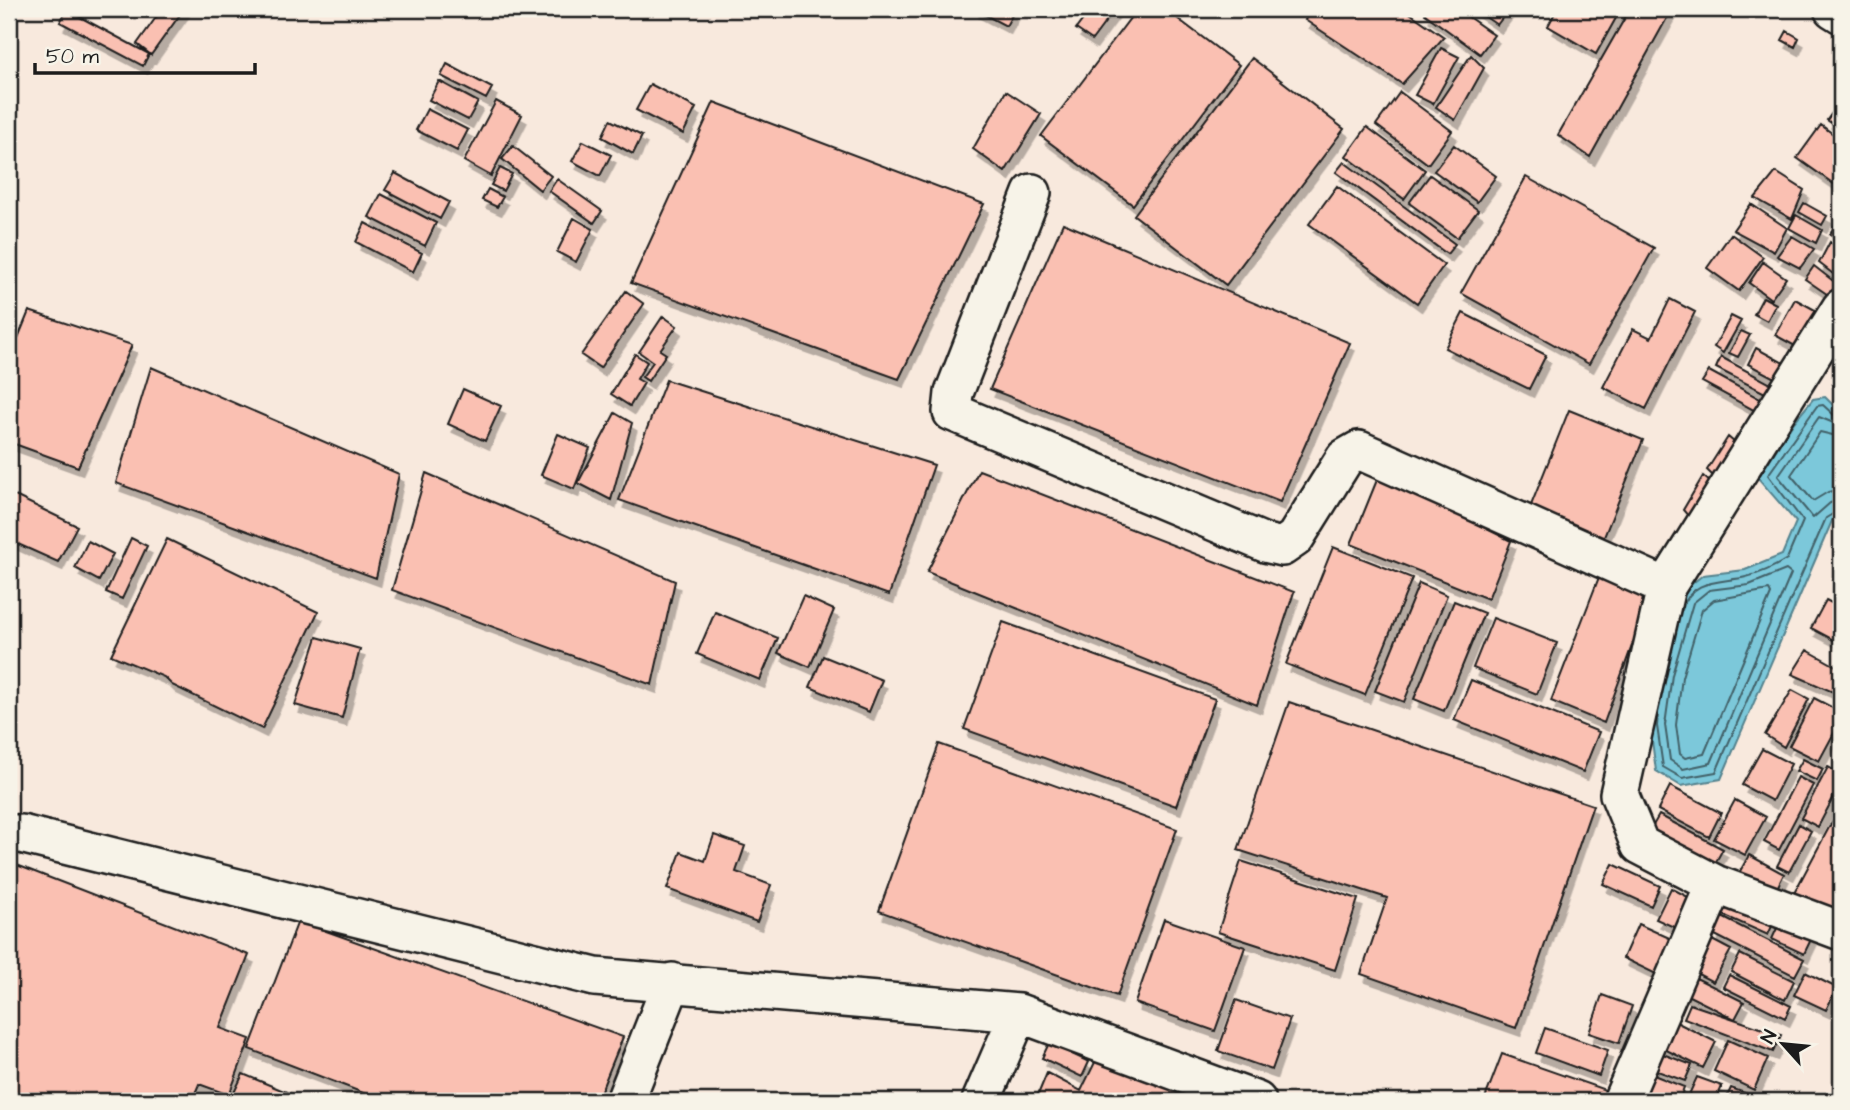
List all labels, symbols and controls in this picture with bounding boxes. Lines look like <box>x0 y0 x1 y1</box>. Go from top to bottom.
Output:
scale bar <box>35 32 256 76</box>
text: 50 m <box>46 42 100 71</box>
north arrow <box>1748 1009 1818 1078</box>
text: N <box>1754 1025 1784 1048</box>

